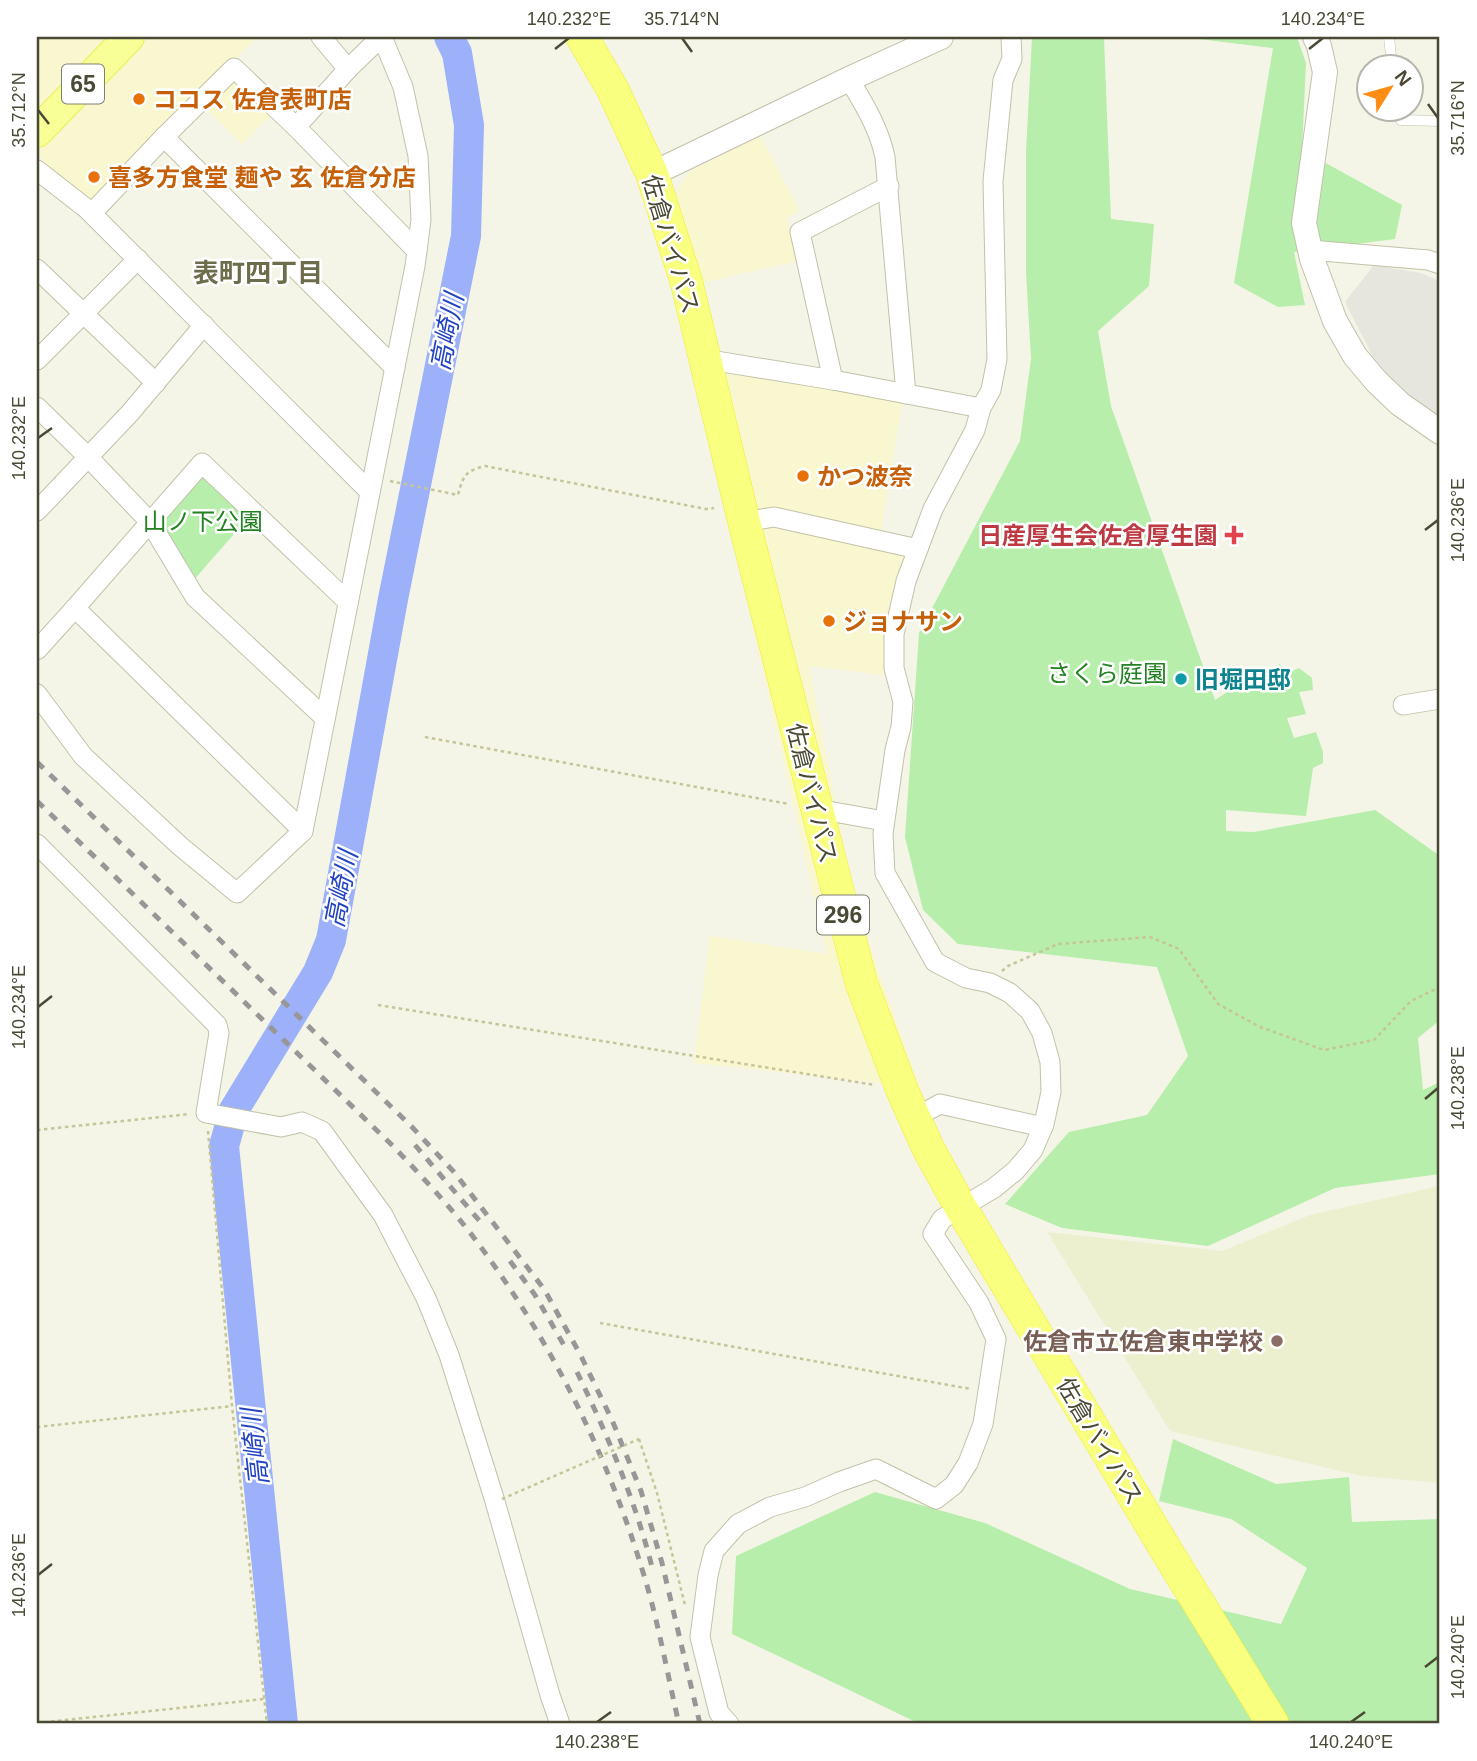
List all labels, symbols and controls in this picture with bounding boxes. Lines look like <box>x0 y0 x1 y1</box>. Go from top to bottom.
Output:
text: 140.232°E <box>527 9 611 29</box>
text: 35.714°N <box>644 9 720 29</box>
text: 140.234°E <box>1281 9 1365 29</box>
north arrow <box>1354 52 1424 122</box>
road number: 65 <box>62 64 104 104</box>
text: N <box>1391 66 1416 90</box>
text: 35.712°N <box>9 72 29 148</box>
text: 35.716°N <box>1448 80 1468 156</box>
place label: ココス 佐倉表町店 <box>153 86 352 113</box>
marker: ココス 佐倉表町店 <box>131 91 147 107</box>
place label: 喜多方食堂 麺や 玄 佐倉分店 <box>108 164 416 191</box>
marker: 喜多方食堂 麺や 玄 佐倉分店 <box>86 169 102 185</box>
street label: 佐倉バイパス <box>637 171 705 317</box>
district label: 表町四丁目 <box>193 258 323 288</box>
water label: 高崎川 <box>425 288 470 373</box>
text: 140.232°E <box>9 396 29 480</box>
place label: かつ波奈 <box>817 463 913 490</box>
marker: かつ波奈 <box>795 468 811 484</box>
text: 140.236°E <box>1448 478 1468 562</box>
park label: 山ノ下公園 <box>143 508 263 535</box>
place label: 日産厚生会佐倉厚生園 <box>978 522 1218 549</box>
marker: 日産厚生会佐倉厚生園 <box>1224 525 1244 545</box>
place label: ジョナサン <box>843 608 963 635</box>
marker: ジョナサン <box>821 613 837 629</box>
park label: さくら庭園 <box>1047 660 1167 687</box>
place label: 旧堀田邸 <box>1195 666 1291 693</box>
marker: 旧堀田邸 <box>1173 671 1189 687</box>
street label: 佐倉バイパス <box>782 720 842 866</box>
water label: 高崎川 <box>319 845 364 930</box>
road number: 296 <box>817 896 869 934</box>
text: 140.234°E <box>9 965 29 1049</box>
text: 140.238°E <box>1448 1046 1468 1130</box>
place label: 佐倉市立佐倉東中学校 <box>1023 1328 1263 1355</box>
marker: 佐倉市立佐倉東中学校 <box>1269 1333 1285 1349</box>
street label: 佐倉バイパス <box>1051 1373 1149 1509</box>
water label: 高崎川 <box>236 1404 274 1487</box>
text: 140.236°E <box>9 1533 29 1617</box>
text: 140.240°E <box>1448 1615 1468 1699</box>
text: 140.238°E <box>555 1732 639 1752</box>
text: 140.240°E <box>1309 1732 1393 1752</box>

